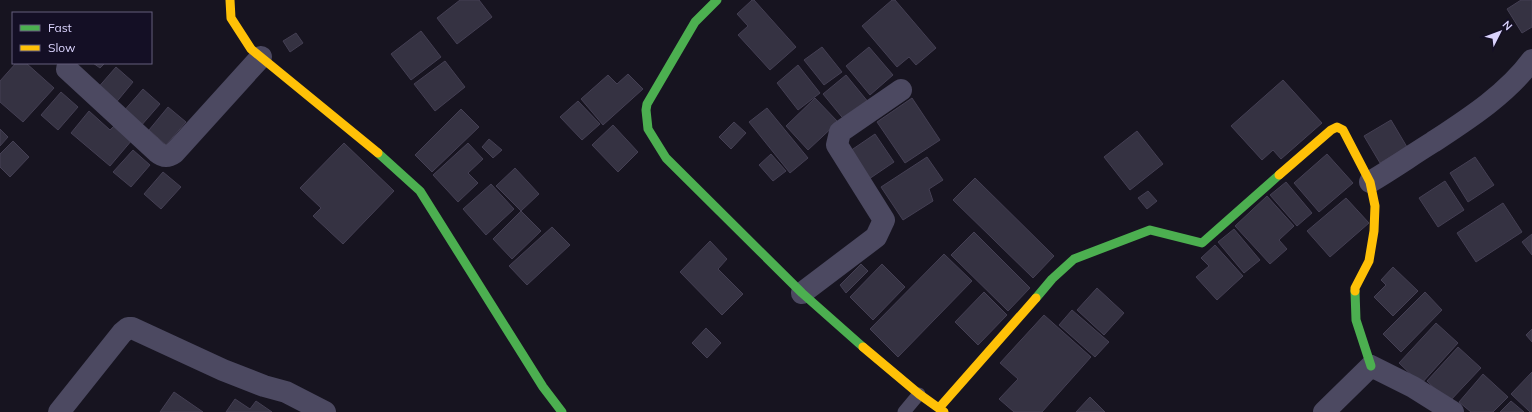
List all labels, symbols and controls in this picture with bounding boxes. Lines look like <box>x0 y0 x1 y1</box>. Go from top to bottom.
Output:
legend <box>12 12 152 64</box>
north arrow <box>1480 12 1520 52</box>
text: N <box>1499 18 1515 33</box>
text: Fast <box>48 20 72 35</box>
text: Slow <box>48 40 76 55</box>

